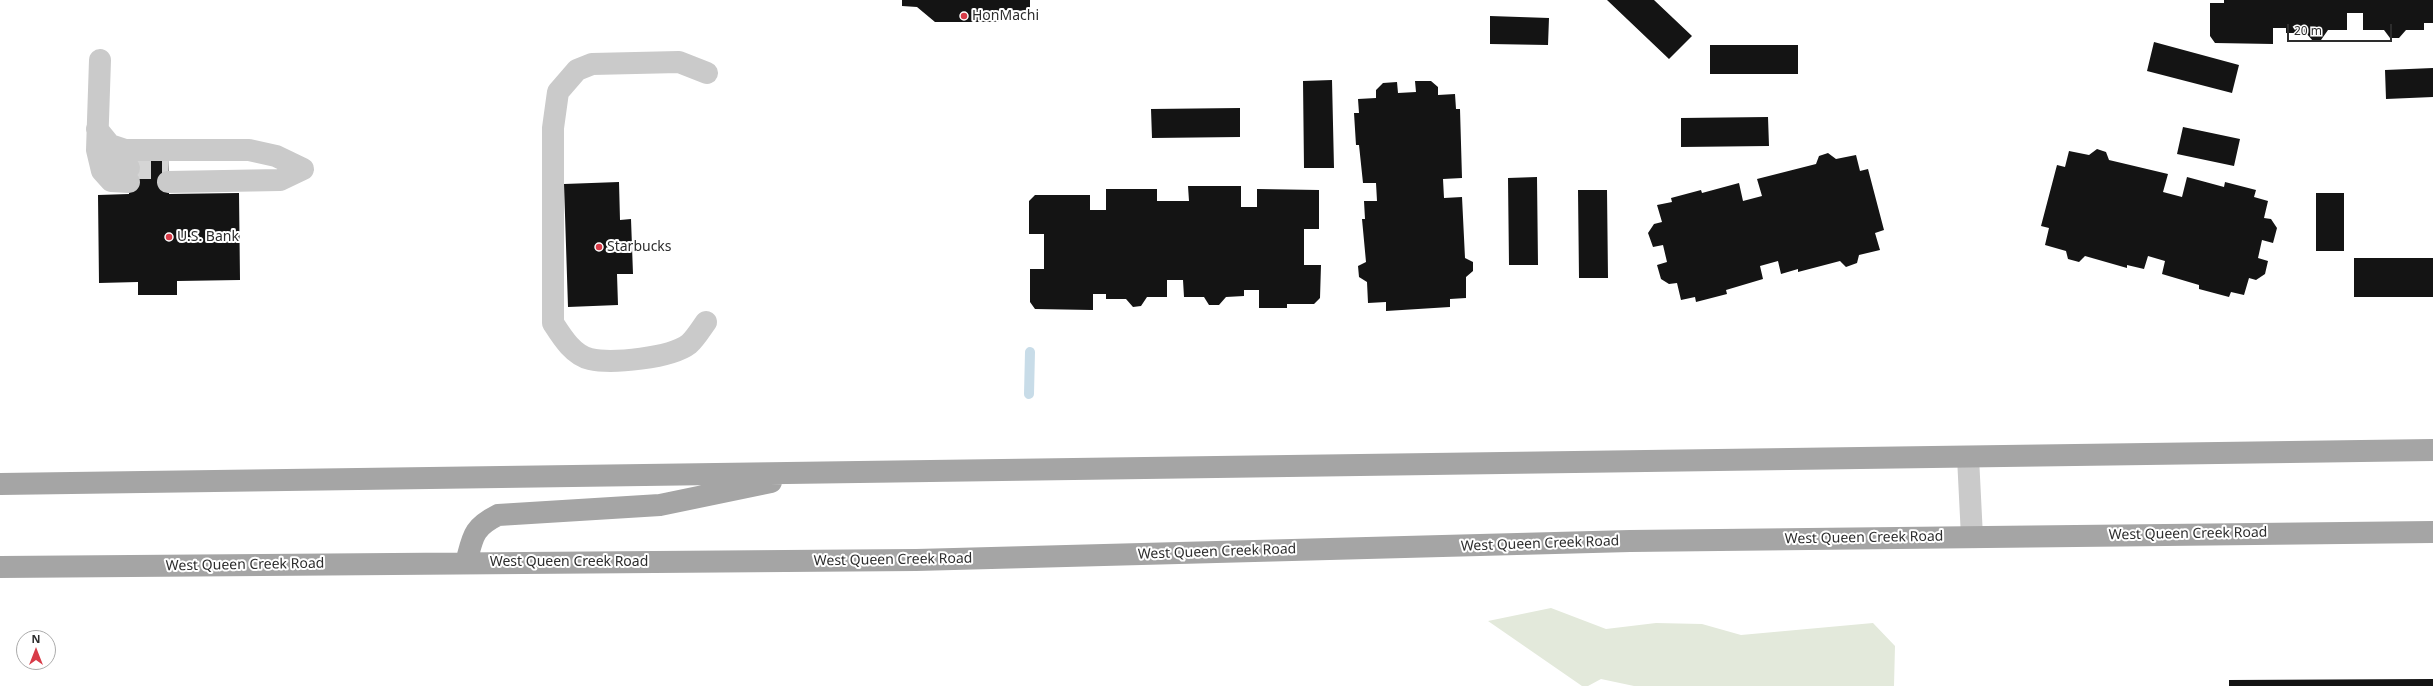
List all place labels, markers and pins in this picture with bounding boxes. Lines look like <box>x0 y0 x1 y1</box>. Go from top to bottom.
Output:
place label: HonMachi <box>972 8 1039 24</box>
marker: HonMachi <box>959 11 969 21</box>
place label: U.S. Bank <box>177 229 239 245</box>
marker: U.S. Bank <box>164 232 174 242</box>
place label: Starbucks <box>607 239 672 255</box>
marker: Starbucks <box>594 242 604 252</box>

